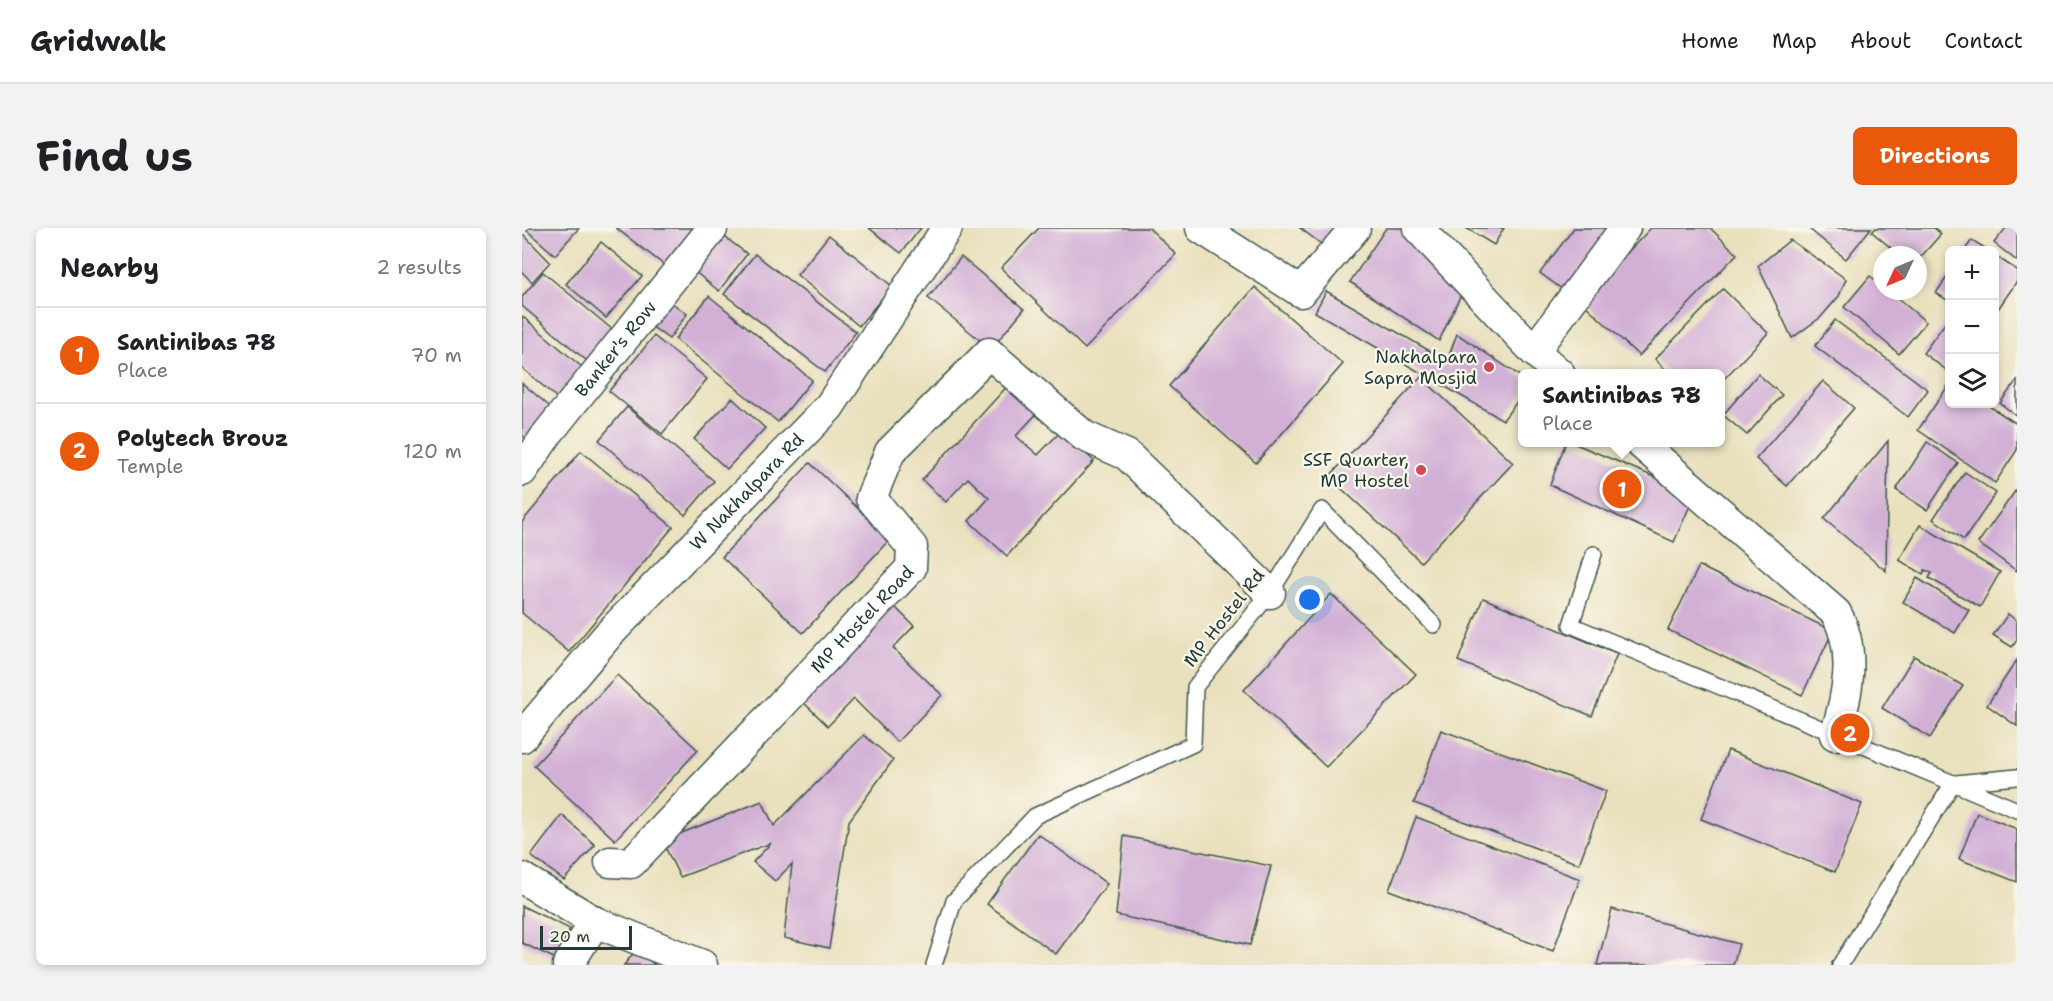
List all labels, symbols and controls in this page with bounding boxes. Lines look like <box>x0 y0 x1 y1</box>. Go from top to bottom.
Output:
text: Gridwalk <box>30 22 167 60</box>
text: Home <box>1681 27 1739 55</box>
text: Map <box>1772 27 1817 55</box>
text: About <box>1850 27 1911 55</box>
text: Contact <box>1944 27 2023 55</box>
button: Directions <box>1853 127 2017 185</box>
text: Find us <box>36 128 193 184</box>
north arrow <box>1873 246 1927 300</box>
map controls <box>1945 246 1999 408</box>
button: + <box>1945 246 1999 300</box>
text: Nearby <box>60 250 159 285</box>
text: 2 results <box>376 254 462 280</box>
street label: Banker's Row <box>570 295 662 402</box>
button: − <box>1945 300 1999 354</box>
text: Santinibas 78 <box>117 328 276 357</box>
text: 1 <box>75 342 84 368</box>
text: 70 m <box>410 342 462 368</box>
place label: Nakhalpara Sapra Mosjid <box>1364 345 1477 390</box>
button: layers <box>1945 354 1999 408</box>
text: Place <box>117 357 168 383</box>
marker: Nakhalpara Sapra Mosjid <box>1482 360 1496 374</box>
popup <box>1518 369 1725 447</box>
text: Santinibas 78 <box>1542 381 1701 410</box>
text: Place <box>1542 410 1593 436</box>
text: Polytech Brouz <box>117 424 288 453</box>
street label: W Nakhalpara Rd <box>684 428 809 556</box>
text: 2 <box>73 438 87 464</box>
text: 120 m <box>403 438 462 464</box>
place label: SSF Quarter, MP Hostel <box>1303 448 1410 493</box>
text: Temple <box>117 453 184 479</box>
marker: SSF Quarter, MP Hostel <box>1414 463 1428 477</box>
pin: 1 <box>1602 466 1642 512</box>
street label: MP Hostel Road <box>805 560 919 678</box>
street label: MP Hostel Rd <box>1178 564 1270 672</box>
your location <box>1295 585 1324 614</box>
pin: 2 <box>1830 710 1870 756</box>
scale bar <box>540 923 632 950</box>
text: 20 m <box>549 926 590 947</box>

